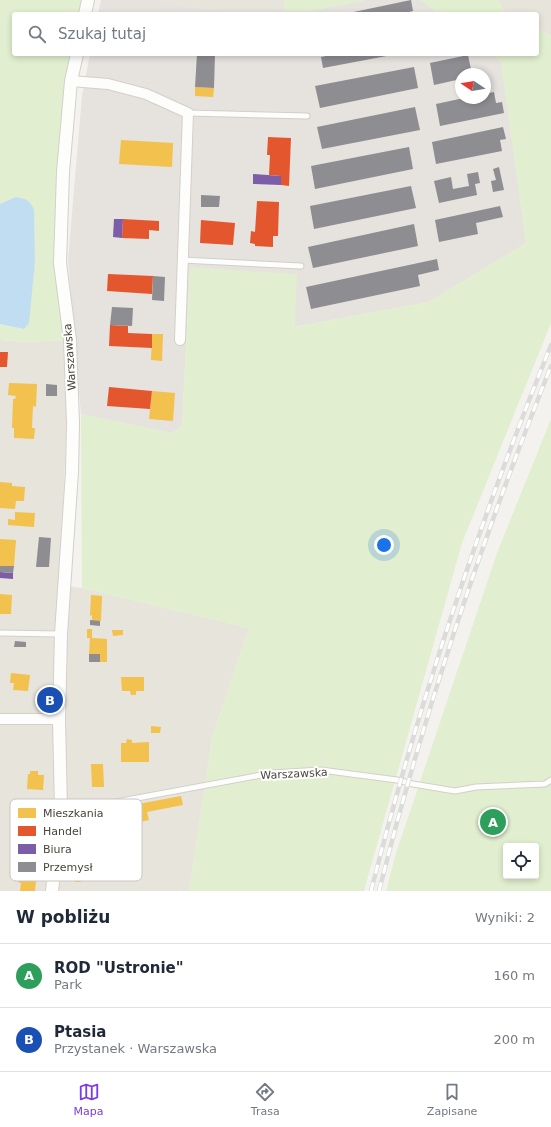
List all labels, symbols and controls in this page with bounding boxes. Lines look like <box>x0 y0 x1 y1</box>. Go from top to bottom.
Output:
search box <box>12 12 539 56</box>
icon: search <box>26 23 48 45</box>
text: Szukaj tutaj <box>58 25 146 43</box>
north arrow <box>455 68 491 104</box>
street label: Warszawska <box>61 323 79 391</box>
your location <box>374 535 394 555</box>
pin: B <box>37 685 63 715</box>
street label: Warszawska <box>260 766 328 782</box>
legend <box>10 799 142 881</box>
text: Mieszkania <box>43 807 104 820</box>
pin: A <box>480 807 506 837</box>
text: Handel <box>43 825 82 838</box>
text: Biura <box>43 843 72 856</box>
map controls <box>503 843 539 879</box>
button: locate <box>503 843 539 879</box>
text: Przemysł <box>43 861 93 874</box>
text: W pobliżu <box>16 907 110 927</box>
text: Wyniki: 2 <box>475 910 535 925</box>
text: ROD "Ustronie" <box>54 959 184 977</box>
text: A <box>24 968 34 983</box>
text: 160 m <box>493 968 535 983</box>
text: Park <box>54 977 82 992</box>
text: Ptasia <box>54 1023 106 1041</box>
text: B <box>24 1032 34 1047</box>
text: 200 m <box>493 1032 535 1047</box>
text: Przystanek · Warszawska <box>54 1041 217 1056</box>
tab: Mapa <box>74 1081 104 1118</box>
tab: Trasa <box>251 1081 280 1118</box>
tab: Zapisane <box>427 1081 477 1118</box>

